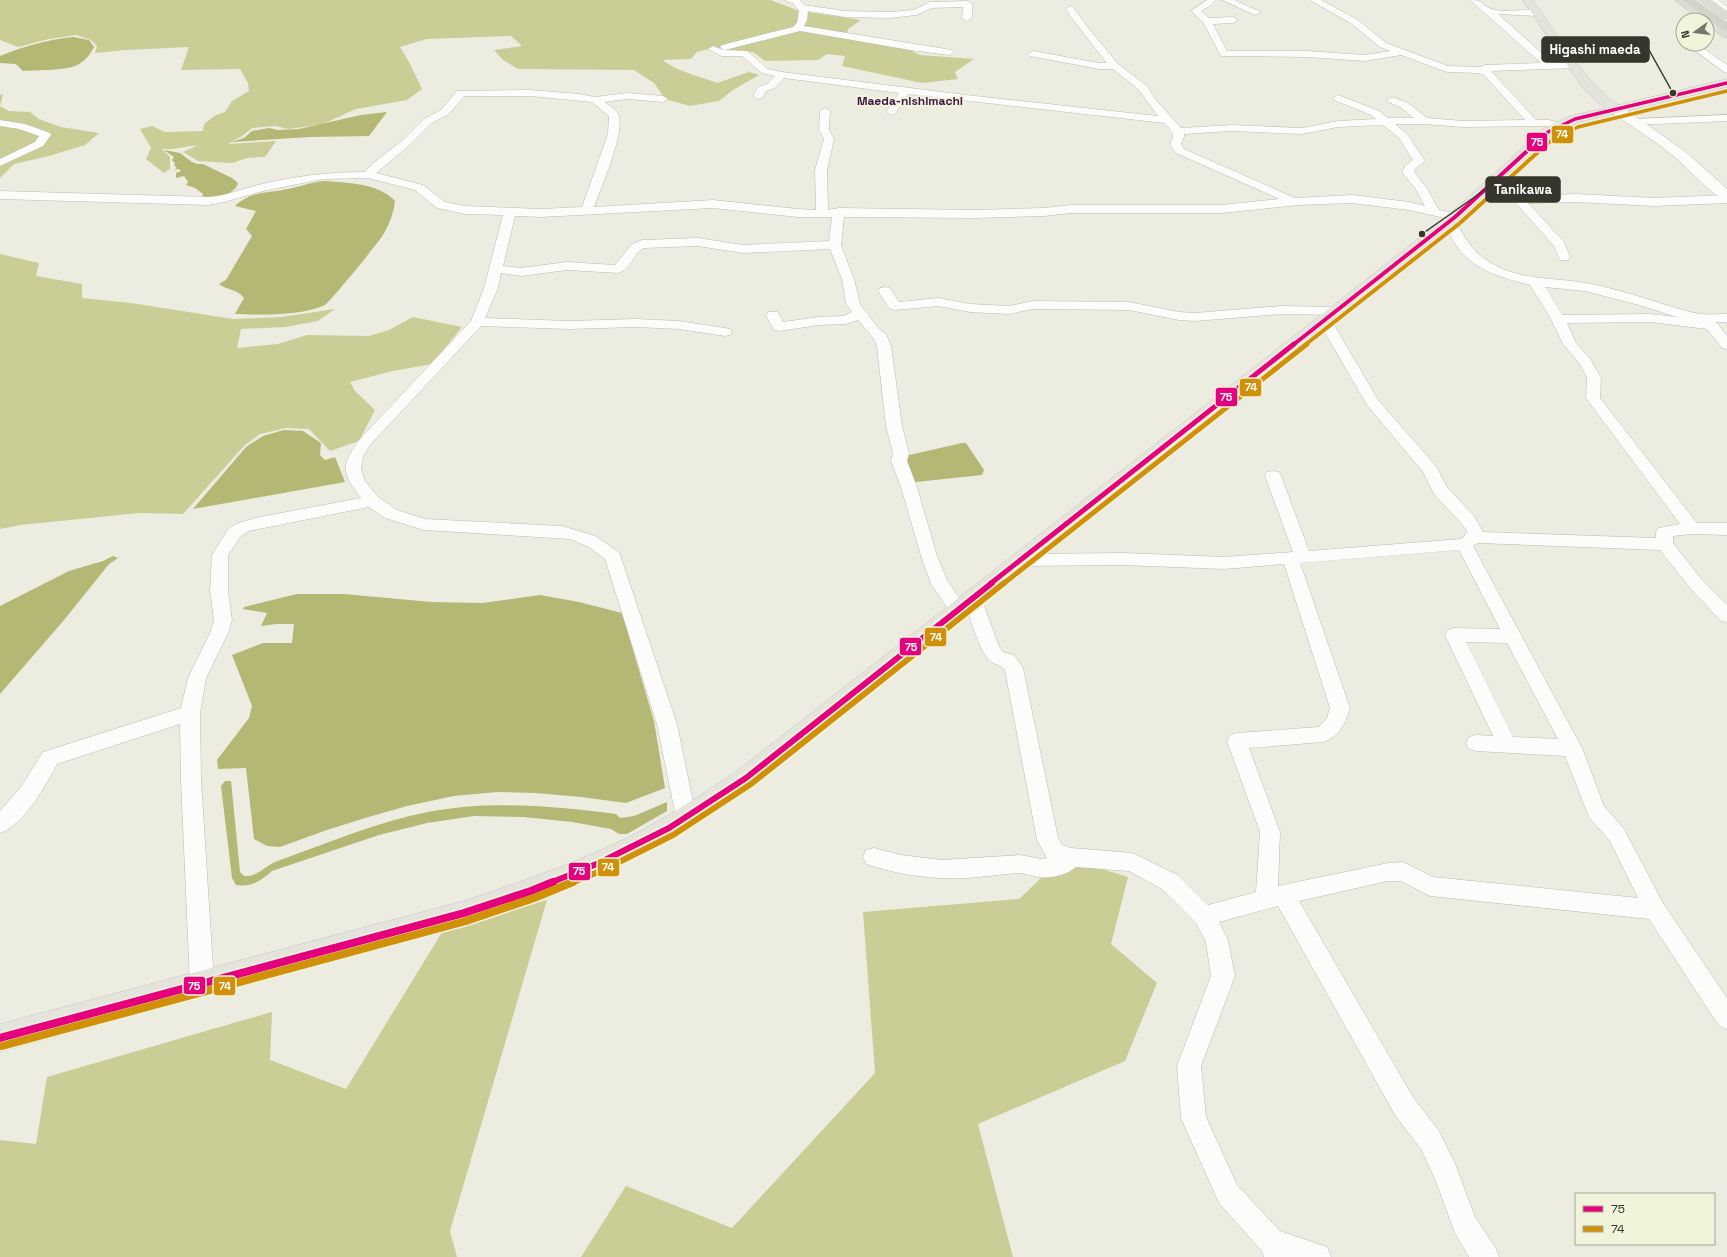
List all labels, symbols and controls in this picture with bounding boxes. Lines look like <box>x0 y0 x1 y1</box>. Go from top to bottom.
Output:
north arrow <box>1675 12 1715 52</box>
text: N <box>1678 29 1693 40</box>
callout: Higashi maeda <box>1542 37 1649 62</box>
text: Higashi maeda <box>1549 41 1641 58</box>
district label: Maeda-nishimachi <box>857 93 963 109</box>
line badge: 74 <box>1551 125 1574 144</box>
text: 74 <box>1556 127 1568 141</box>
line badge: 75 <box>1526 132 1548 152</box>
text: 75 <box>1531 135 1544 149</box>
callout: Tanikawa <box>1486 177 1560 202</box>
text: Tanikawa <box>1494 181 1552 198</box>
line badge: 74 <box>1239 378 1262 397</box>
text: 74 <box>1245 380 1257 394</box>
line badge: 75 <box>1215 387 1238 407</box>
text: 75 <box>1220 390 1233 404</box>
line badge: 74 <box>924 627 947 647</box>
text: 74 <box>930 630 942 644</box>
line badge: 75 <box>899 637 922 656</box>
text: 75 <box>905 640 918 654</box>
line badge: 74 <box>597 858 620 877</box>
text: 74 <box>602 860 614 874</box>
line badge: 75 <box>568 862 591 881</box>
text: 75 <box>573 864 586 878</box>
line badge: 75 <box>183 976 206 995</box>
line badge: 74 <box>213 976 236 996</box>
text: 75 <box>188 979 201 993</box>
text: 74 <box>219 979 231 993</box>
legend <box>1575 1193 1715 1245</box>
text: 75 <box>1611 1201 1625 1217</box>
text: 74 <box>1611 1221 1625 1237</box>

